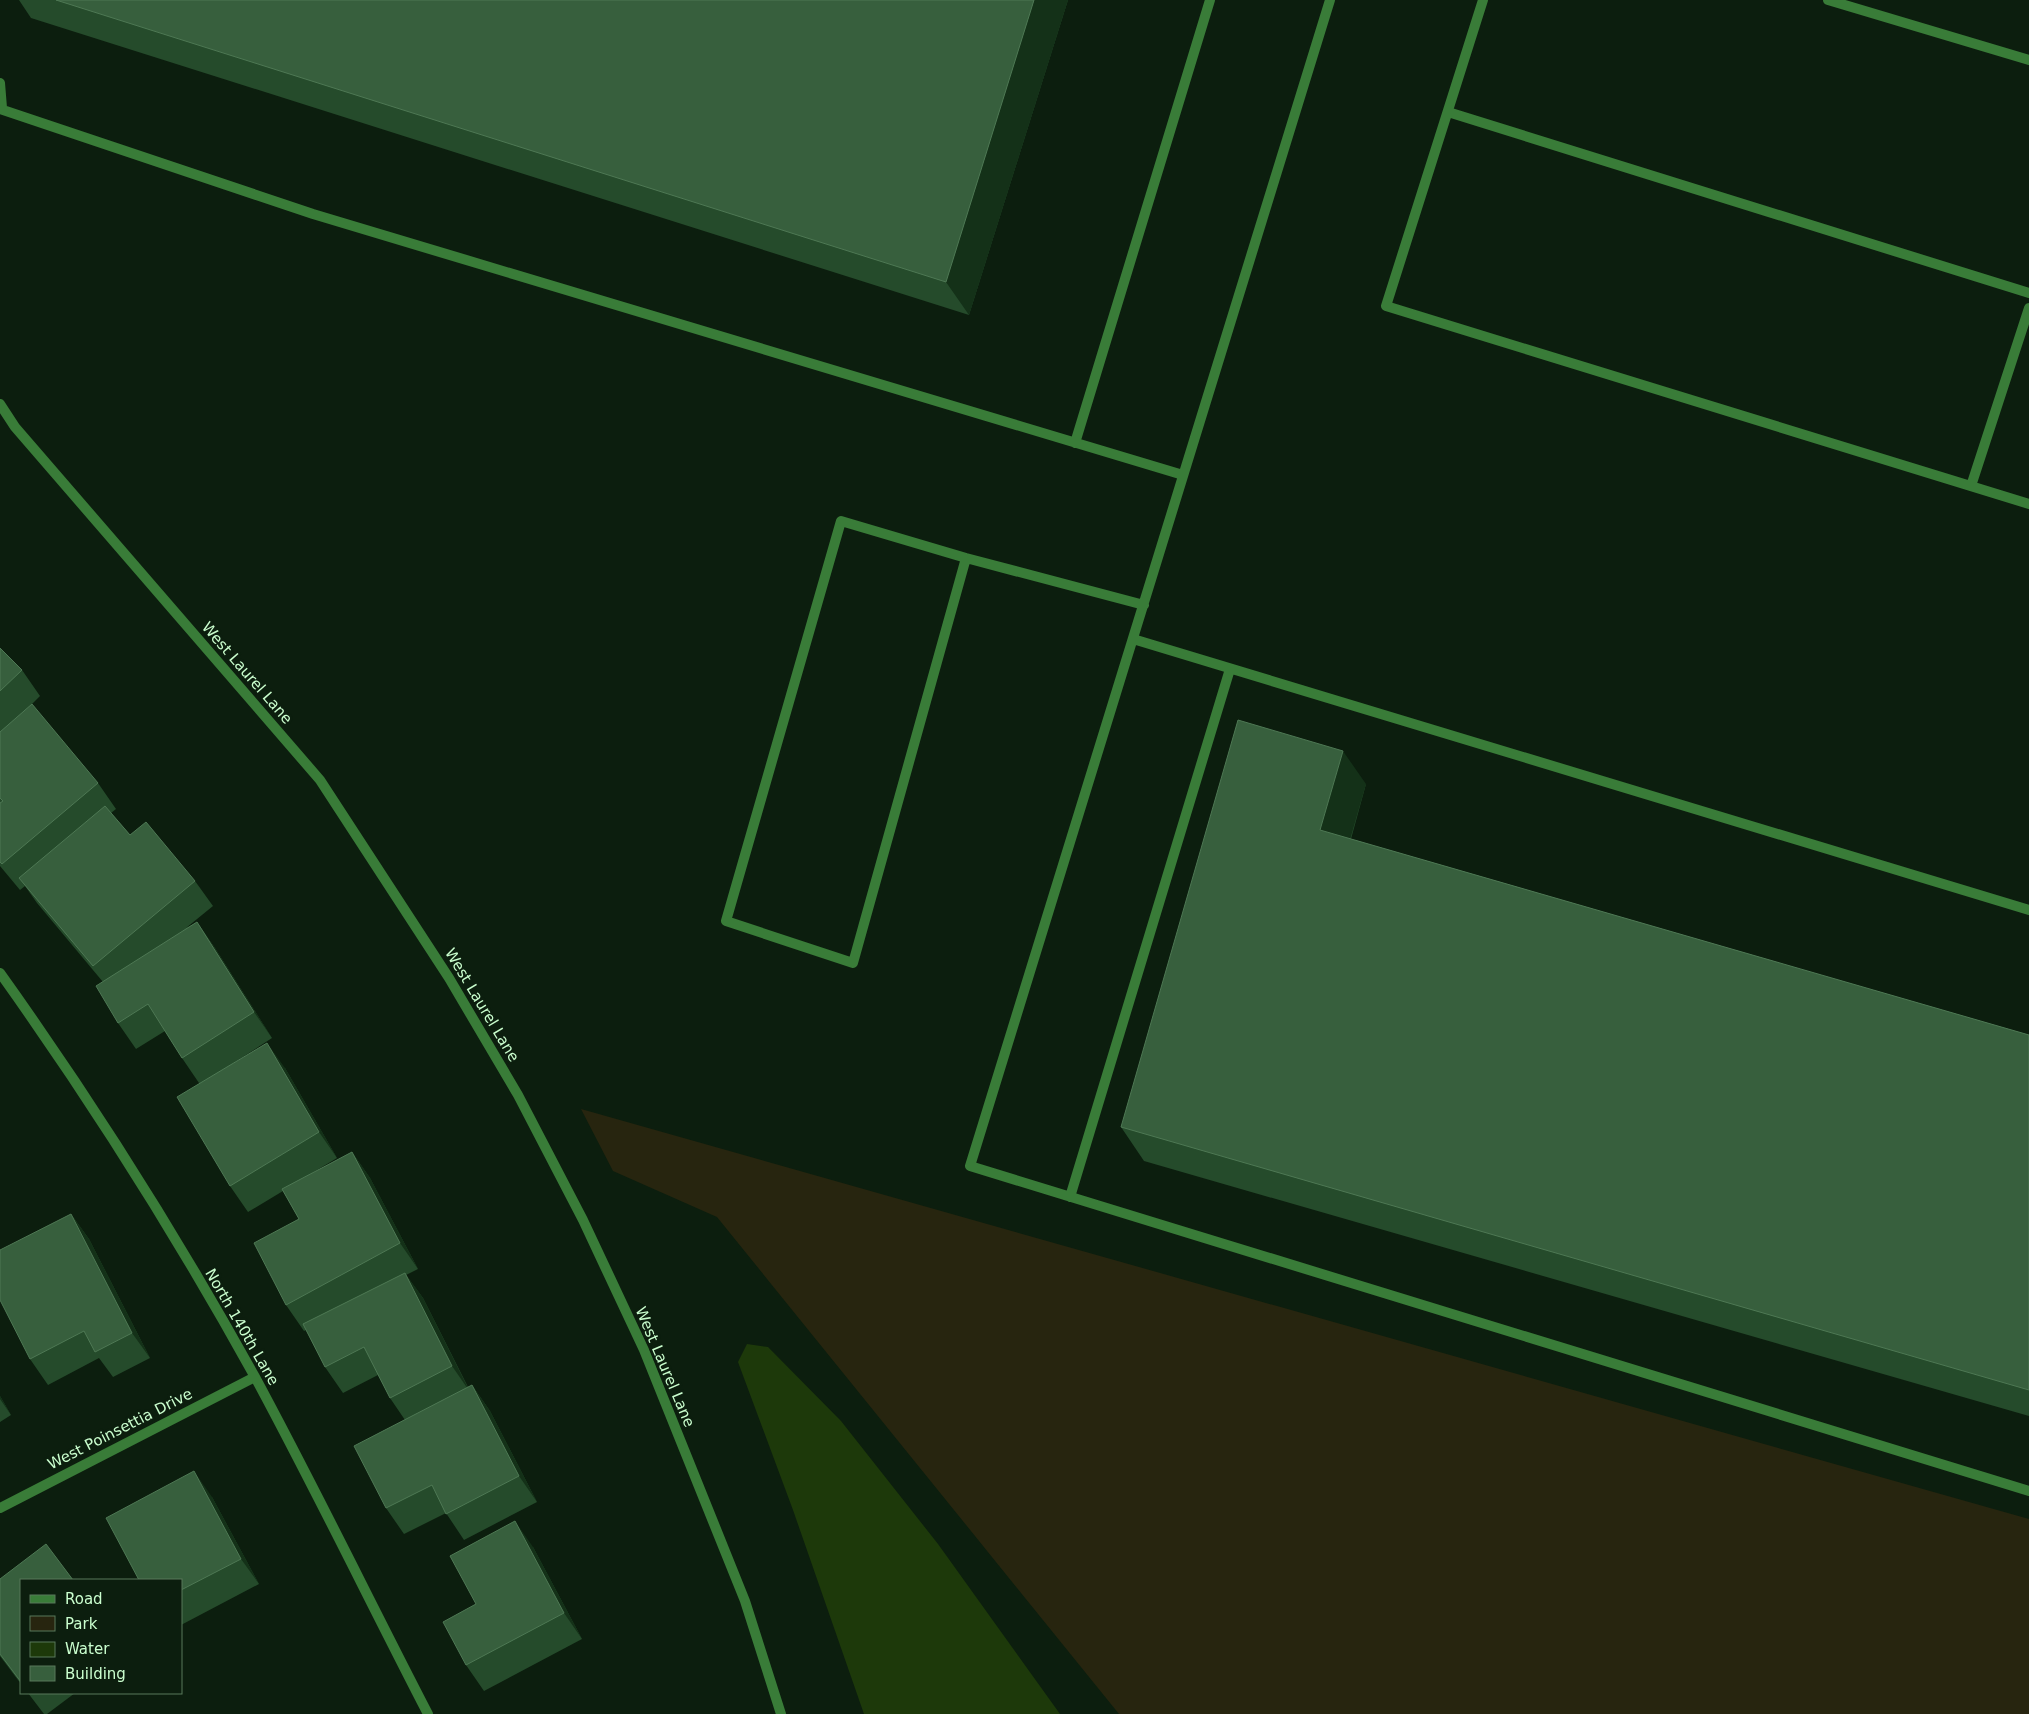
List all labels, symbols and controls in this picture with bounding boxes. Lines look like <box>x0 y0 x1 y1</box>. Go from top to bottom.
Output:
street label: West Laurel Lane <box>198 618 296 728</box>
street label: West Laurel Lane <box>441 945 523 1065</box>
street label: North 140th Lane <box>201 1265 283 1389</box>
street label: West Laurel Lane <box>632 1304 698 1430</box>
street label: West Poinsettia Drive <box>45 1385 195 1473</box>
legend <box>20 1579 182 1694</box>
text: Road <box>65 1590 103 1608</box>
text: Park <box>65 1615 98 1633</box>
text: Water <box>65 1640 110 1658</box>
text: Building <box>65 1665 126 1683</box>

